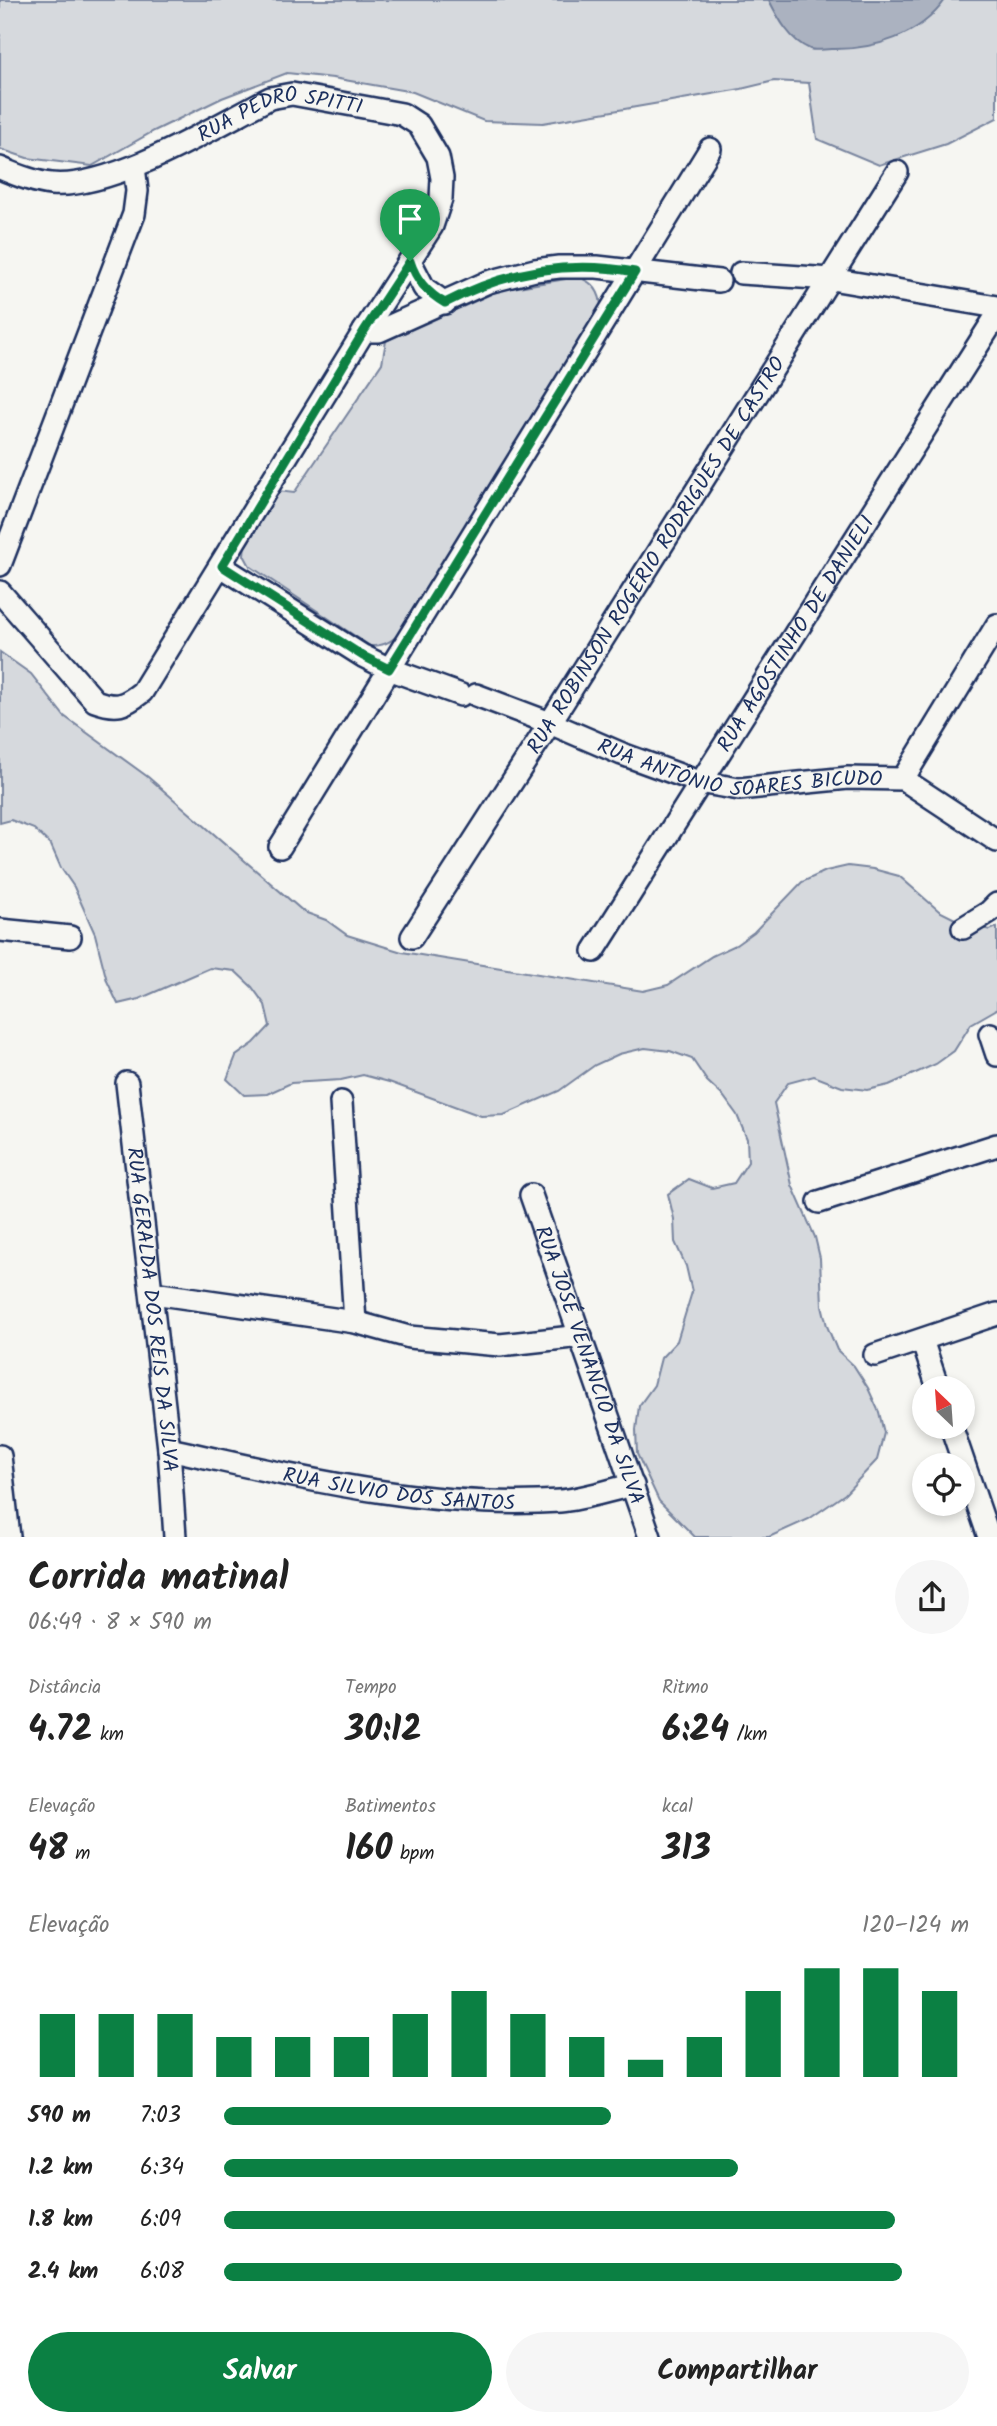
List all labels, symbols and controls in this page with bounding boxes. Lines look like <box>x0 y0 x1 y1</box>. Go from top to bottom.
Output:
street label: RUA PEDRO SPITTI <box>192 78 365 152</box>
pin <box>380 189 440 261</box>
icon: arrive <box>391 200 429 238</box>
street label: RUA ROBINSON ROGÉRIO RODRIGUES DE CASTRO <box>519 351 795 761</box>
street label: RUA AGOSTINHO DE DANIELI <box>709 509 884 759</box>
street label: RUA ANTÔNIO SOARES BICUDO <box>592 730 883 807</box>
street label: RUA GERALDA DOS REIS DA SILVA <box>116 1145 186 1473</box>
street label: RUA JOSÉ VENÂNCIO DA SILVA <box>525 1221 653 1510</box>
north arrow <box>912 1376 975 1438</box>
map controls <box>912 1376 975 1516</box>
button: locate <box>912 1453 975 1516</box>
street label: RUA SILVIO DOS SANTOS <box>280 1459 515 1521</box>
text: Corrida matinal <box>28 1549 289 1609</box>
button: share <box>895 1560 969 1634</box>
text: 06:49 · 8 × 590 m <box>28 1605 212 1641</box>
text: Distância <box>28 1673 101 1703</box>
text: Tempo <box>345 1673 397 1703</box>
text: Ritmo <box>662 1673 709 1703</box>
text: 4.72 <box>28 1703 92 1759</box>
text: 30:12 <box>345 1703 422 1759</box>
text: 6:24 <box>662 1703 729 1759</box>
text: km <box>92 1720 124 1750</box>
text: /km <box>729 1720 767 1750</box>
text: Elevação <box>28 1792 95 1822</box>
text: Batimentos <box>345 1792 436 1822</box>
text: kcal <box>662 1792 693 1822</box>
text: 48 <box>28 1822 68 1878</box>
text: 160 <box>345 1822 393 1878</box>
text: 313 <box>662 1822 711 1878</box>
text: m <box>68 1839 90 1869</box>
text: bpm <box>393 1839 434 1869</box>
text: Elevação <box>28 1908 110 1944</box>
text: 120–124 m <box>862 1908 969 1944</box>
text: 590 m <box>28 2098 91 2134</box>
text: 7:03 <box>140 2098 181 2134</box>
text: 1.2 km <box>28 2150 93 2186</box>
text: 6:34 <box>140 2150 184 2186</box>
text: 1.8 km <box>28 2202 93 2238</box>
text: 6:09 <box>140 2202 181 2238</box>
text: 2.4 km <box>28 2254 98 2290</box>
text: 6:08 <box>140 2254 184 2290</box>
button: Salvar <box>28 2332 492 2412</box>
button: Compartilhar <box>506 2332 969 2412</box>

